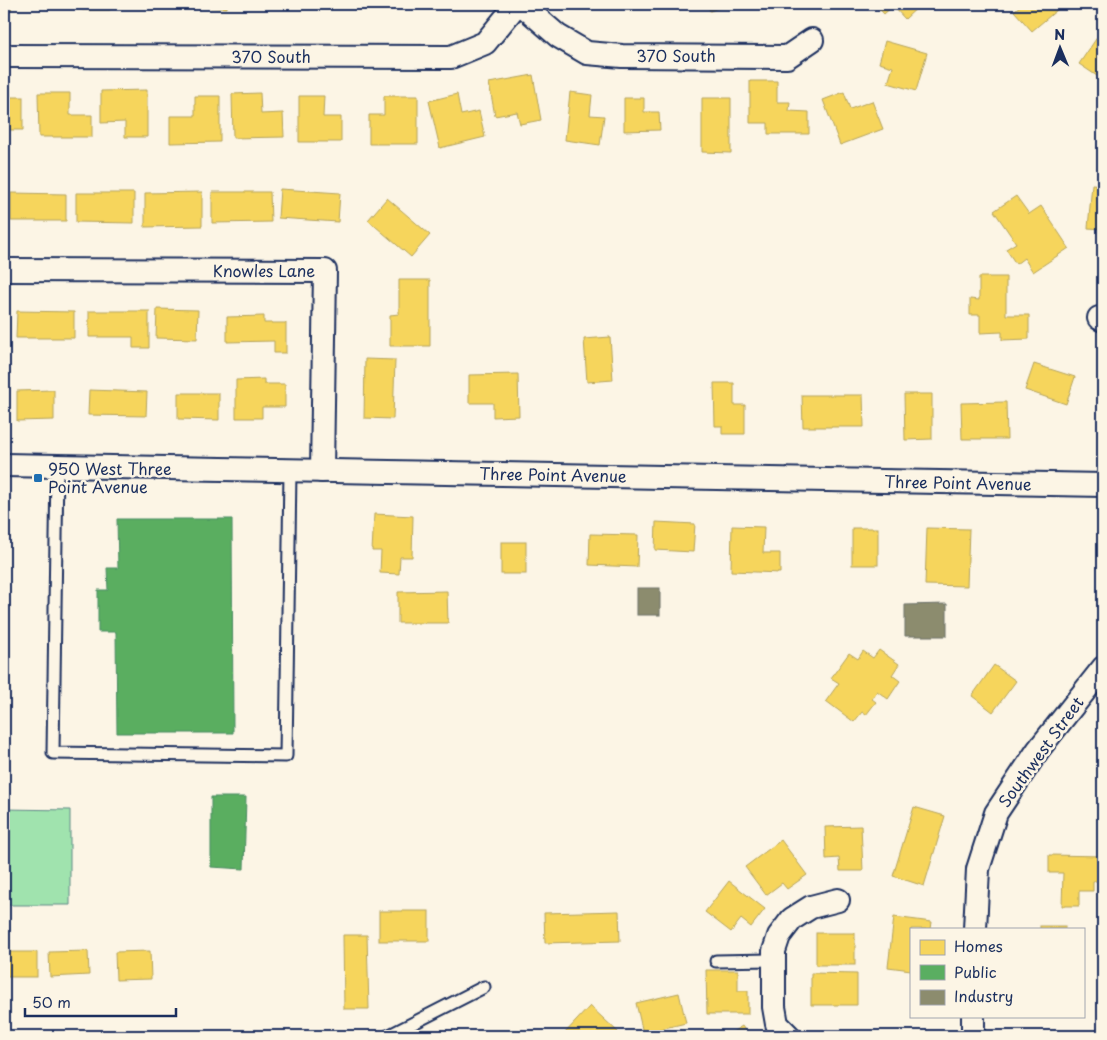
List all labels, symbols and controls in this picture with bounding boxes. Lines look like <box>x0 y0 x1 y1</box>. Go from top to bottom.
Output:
north arrow <box>1034 22 1084 72</box>
text: N <box>1054 24 1065 45</box>
street label: 370 South <box>636 43 716 67</box>
street label: 370 South <box>231 44 311 68</box>
street label: Knowles Lane <box>213 258 315 282</box>
place label: 950 West Three Point Avenue <box>48 456 172 498</box>
street label: Three Point Avenue <box>479 461 627 487</box>
street label: Three Point Avenue <box>884 469 1032 495</box>
marker: 950 West Three Point Avenue <box>32 472 44 484</box>
street label: Southwest Street <box>992 691 1089 812</box>
legend <box>910 928 1084 1018</box>
text: Homes <box>954 934 1003 957</box>
text: Public <box>954 960 997 983</box>
text: Industry <box>954 984 1013 1007</box>
scale bar <box>25 985 176 1017</box>
text: 50 m <box>32 990 71 1013</box>

